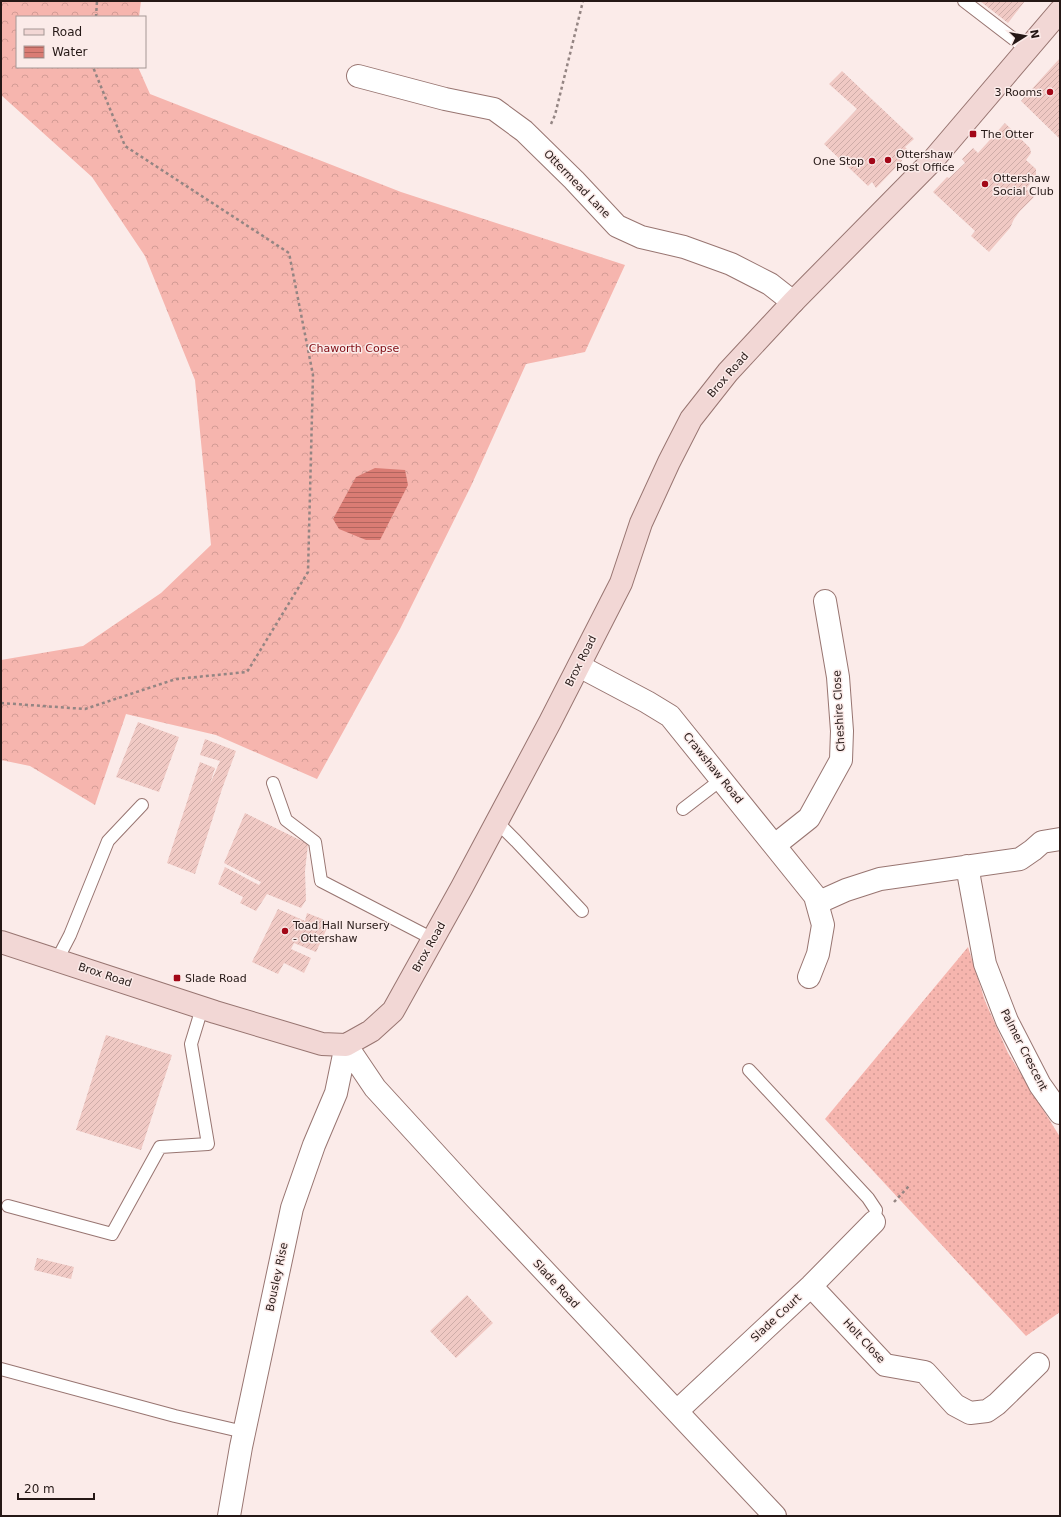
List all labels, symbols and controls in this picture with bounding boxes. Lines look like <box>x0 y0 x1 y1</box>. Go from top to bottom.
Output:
legend <box>16 16 146 68</box>
north arrow <box>1005 16 1045 56</box>
text: Road <box>52 25 82 39</box>
text: N <box>1027 28 1042 40</box>
text: Water <box>52 45 88 59</box>
place label: 3 Rooms <box>994 86 1042 99</box>
marker: 3 Rooms <box>1045 87 1055 97</box>
place label: The Otter <box>980 128 1034 141</box>
marker: The Otter <box>968 129 978 139</box>
street label: Ottermead Lane <box>541 147 613 221</box>
place label: Ottershaw Post Office <box>896 148 955 174</box>
place label: One Stop <box>813 155 864 168</box>
marker: Ottershaw Post Office <box>883 155 893 165</box>
marker: One Stop <box>867 156 877 166</box>
place label: Ottershaw Social Club <box>993 172 1054 198</box>
marker: Ottershaw Social Club <box>980 179 990 189</box>
park label: Chaworth Copse <box>309 342 399 355</box>
street label: Brox Road <box>705 350 751 400</box>
street label: Brox Road <box>563 633 599 689</box>
street label: Cheshire Close <box>830 670 848 752</box>
street label: Crawshaw Road <box>680 730 746 806</box>
place label: Toad Hall Nursery - Ottershaw <box>292 919 390 945</box>
street label: Brox Road <box>410 919 448 975</box>
marker: Toad Hall Nursery - Ottershaw <box>280 926 290 936</box>
street label: Brox Road <box>76 960 134 990</box>
place label: Slade Road <box>185 972 247 985</box>
marker: Slade Road <box>172 973 182 983</box>
street label: Palmer Crescent <box>998 1007 1051 1094</box>
street label: Bousley Rise <box>263 1241 291 1313</box>
street label: Slade Road <box>530 1257 582 1311</box>
street label: Slade Court <box>748 1291 804 1345</box>
street label: Holt Close <box>840 1316 888 1366</box>
scale bar <box>18 1475 94 1501</box>
text: 20 m <box>24 1482 55 1496</box>

